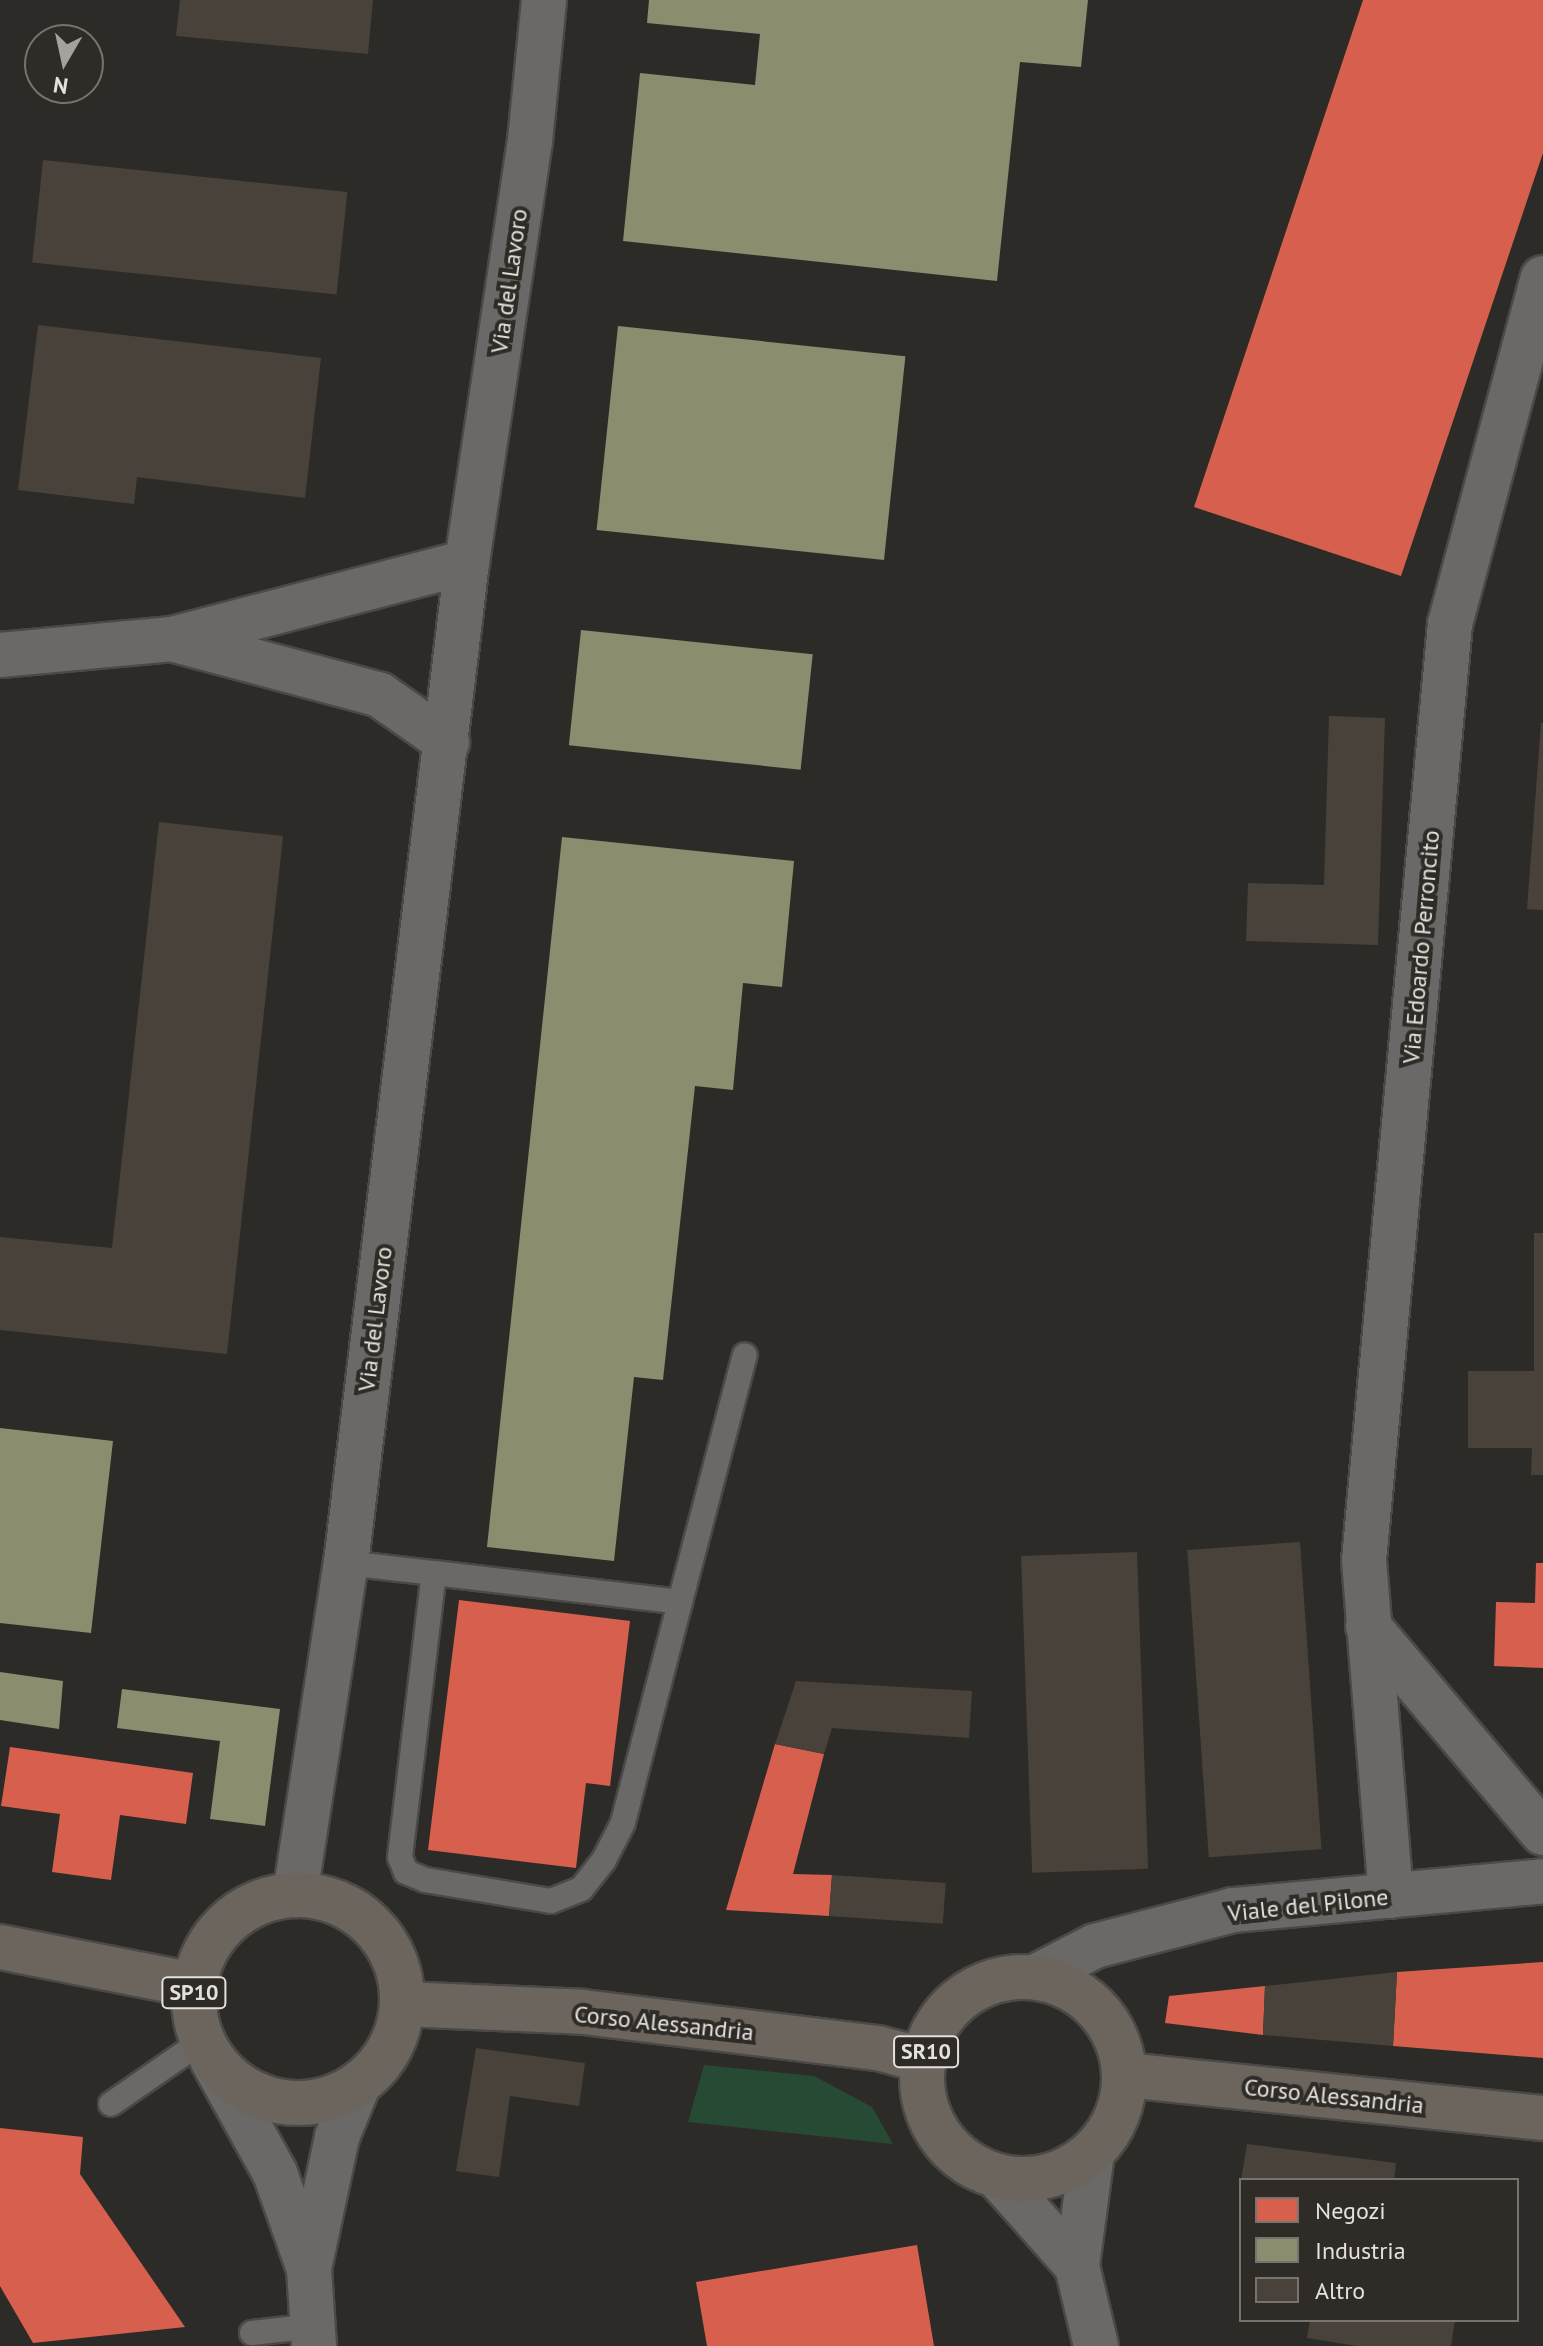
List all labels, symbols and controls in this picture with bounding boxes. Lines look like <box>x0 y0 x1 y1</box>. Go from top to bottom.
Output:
north arrow <box>24 24 104 104</box>
text: N <box>51 71 70 101</box>
street label: Via del Lavoro <box>485 207 533 355</box>
street label: Via Edoardo Perroncito <box>1396 829 1446 1065</box>
street label: Via del Lavoro <box>352 1245 398 1393</box>
street label: Viale del Pilone <box>1226 1882 1390 1928</box>
road number: SP10 <box>160 1975 228 2011</box>
street label: Corso Alessandria <box>572 1999 756 2047</box>
road number: SR10 <box>892 2034 960 2070</box>
street label: Corso Alessandria <box>1242 2072 1426 2120</box>
legend <box>1239 2178 1519 2322</box>
text: Negozi <box>1315 2195 1386 2226</box>
text: Industria <box>1315 2235 1406 2266</box>
text: Altro <box>1315 2275 1365 2306</box>

